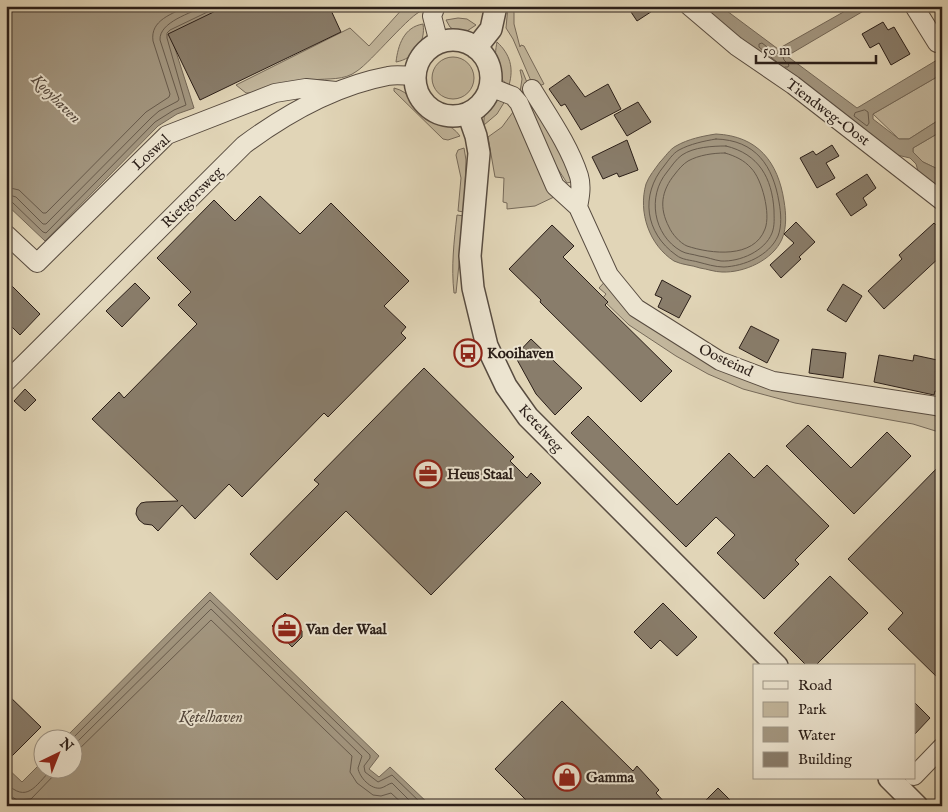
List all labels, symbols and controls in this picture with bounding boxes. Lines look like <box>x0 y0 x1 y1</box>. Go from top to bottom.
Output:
scale bar <box>756 32 876 64</box>
text: 50 m <box>763 41 791 60</box>
water label: Kooyhaven <box>26 70 85 128</box>
street label: Tiendweg-Oost <box>782 75 873 150</box>
street label: Loswal <box>128 130 175 174</box>
street label: Rietgorsweg <box>158 162 228 232</box>
bus stop icon: Kooihaven <box>453 338 483 368</box>
street label: Oosteind <box>696 340 757 382</box>
place label: Kooihaven <box>487 344 554 363</box>
street label: Ketelweg <box>514 400 568 457</box>
office icon: Heus Staal <box>413 459 443 489</box>
place label: Heus Staal <box>447 465 514 484</box>
office icon: Van der Waal <box>272 614 302 644</box>
place label: Van der Waal <box>305 620 388 639</box>
legend <box>753 664 916 780</box>
text: Road <box>798 676 833 695</box>
text: Park <box>798 700 828 719</box>
water label: Ketelhaven <box>178 708 243 728</box>
text: Water <box>798 726 836 745</box>
north arrow <box>32 730 82 780</box>
text: N <box>55 734 77 756</box>
text: Building <box>798 750 853 769</box>
shop icon: Gamma <box>552 762 582 792</box>
place label: Gamma <box>586 768 635 787</box>

